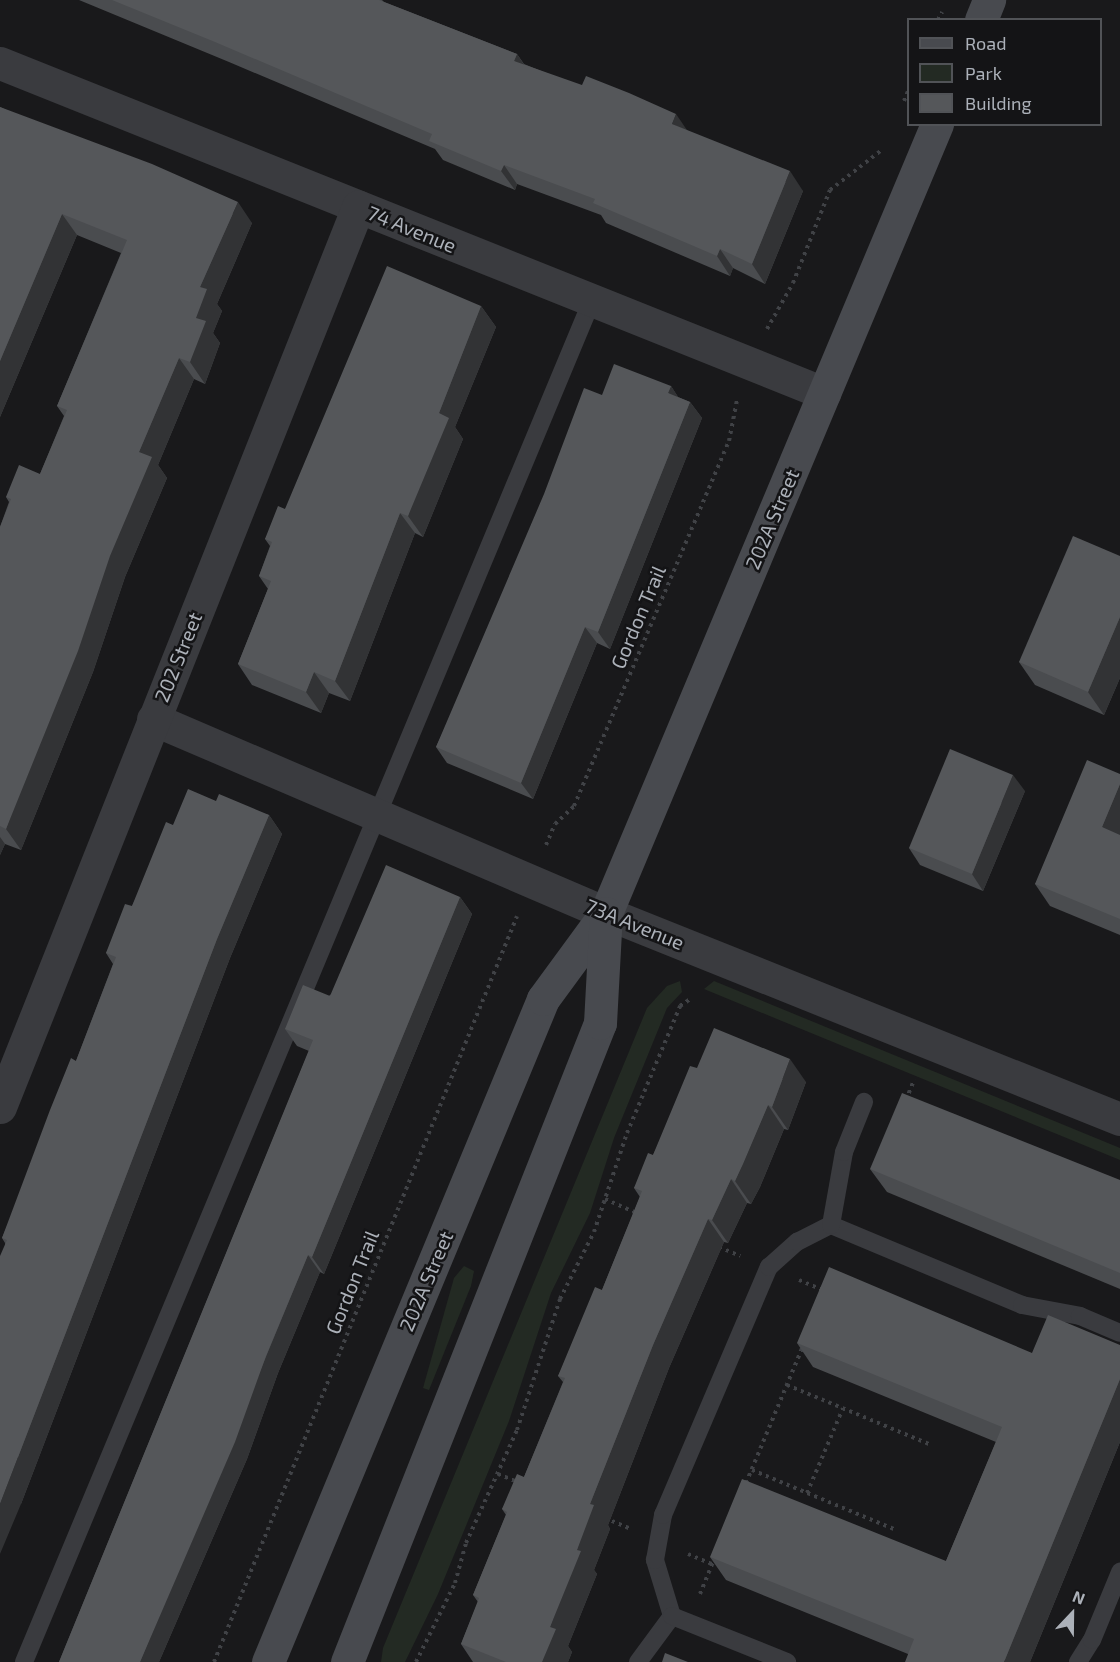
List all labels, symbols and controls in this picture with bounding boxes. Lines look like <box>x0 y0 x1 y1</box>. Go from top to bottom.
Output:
legend <box>907 18 1102 126</box>
text: Road <box>965 32 1006 54</box>
text: Park <box>965 62 1002 84</box>
text: Building <box>965 92 1032 114</box>
street label: 74 Avenue <box>364 200 460 258</box>
street label: 202A Street <box>740 465 804 573</box>
street label: Gordon Trail <box>605 562 671 672</box>
street label: 202 Street <box>149 609 207 705</box>
street label: 73A Avenue <box>582 893 688 955</box>
street label: Gordon Trail <box>320 1226 384 1338</box>
street label: 202A Street <box>394 1227 458 1335</box>
north arrow <box>1042 1584 1102 1644</box>
text: N <box>1070 1586 1088 1608</box>

